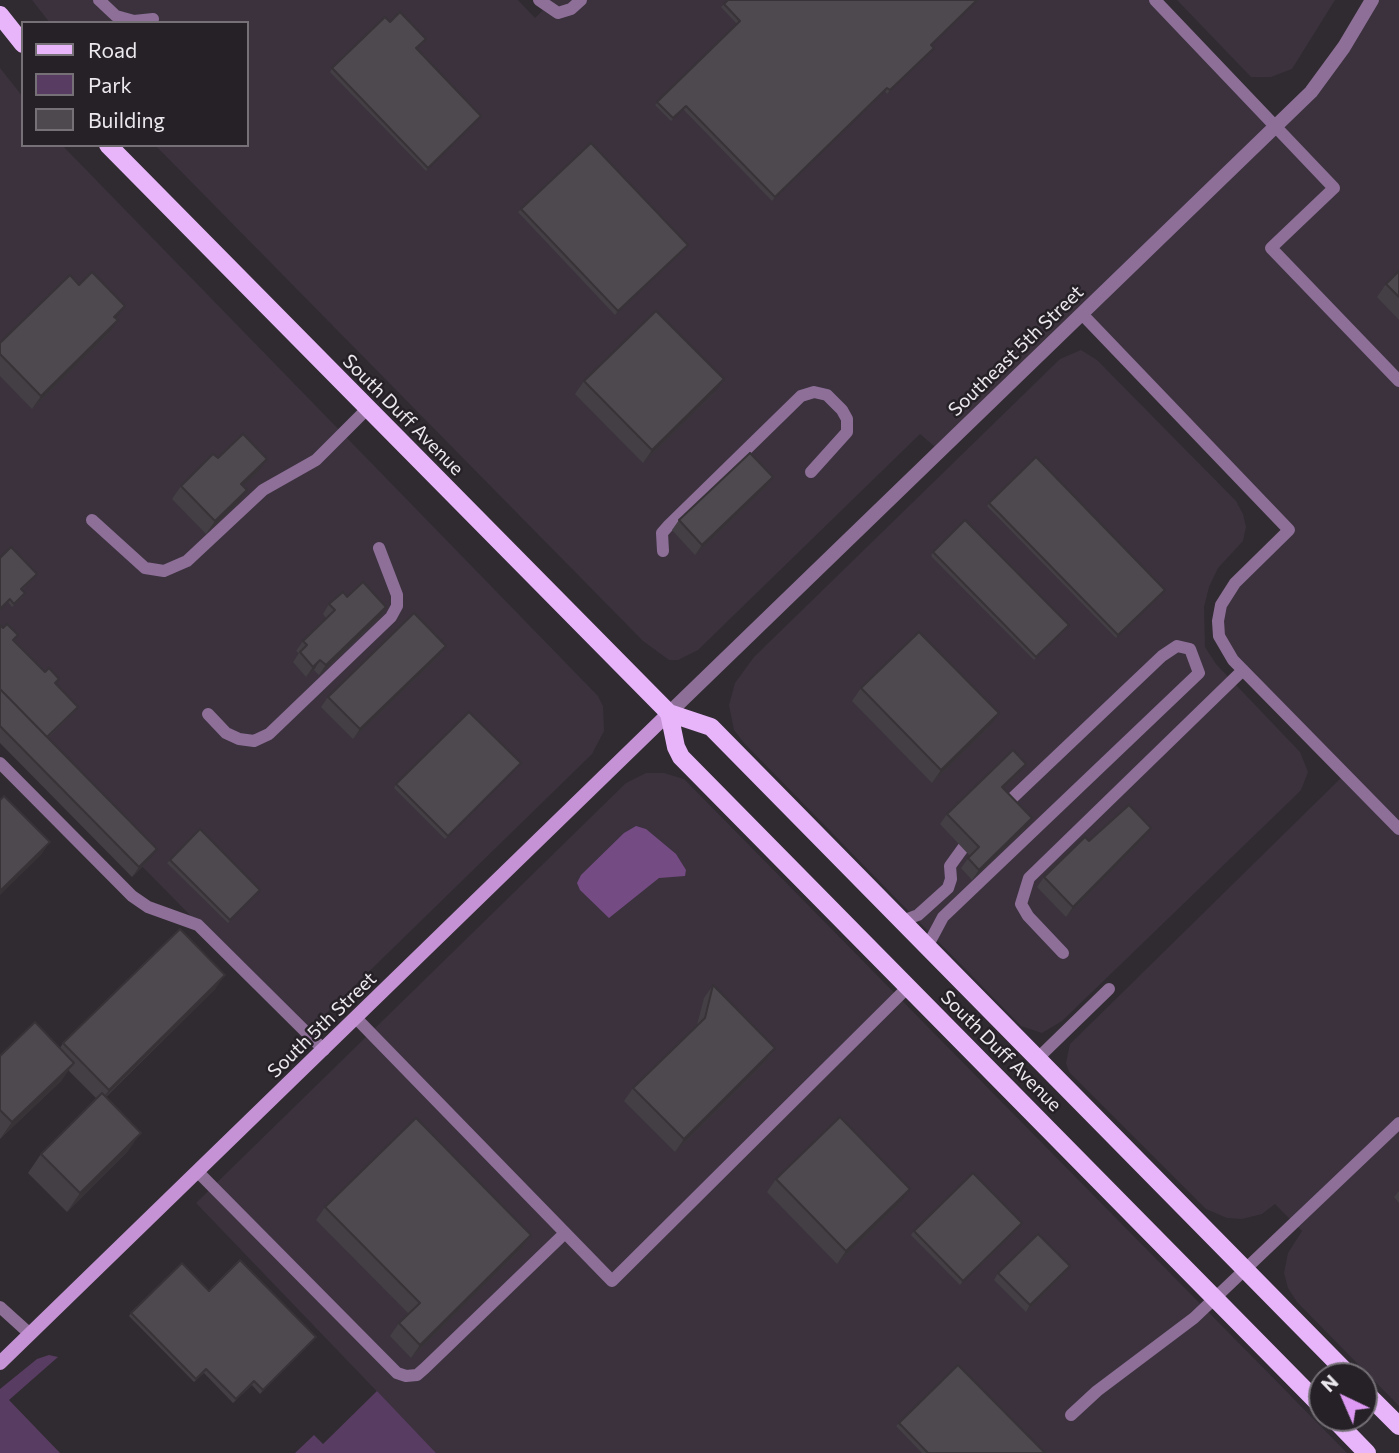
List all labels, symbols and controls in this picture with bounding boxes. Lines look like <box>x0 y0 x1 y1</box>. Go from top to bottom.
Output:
legend <box>21 21 248 147</box>
text: Road <box>88 37 137 62</box>
text: Park <box>88 72 132 97</box>
text: Building <box>88 107 165 132</box>
street label: Southeast 5th Street <box>944 281 1088 421</box>
street label: South Duff Avenue <box>338 350 468 480</box>
street label: South 5th Street <box>263 967 381 1083</box>
street label: South Duff Avenue <box>936 986 1066 1116</box>
north arrow <box>1308 1362 1378 1432</box>
text: N <box>1316 1370 1343 1396</box>

